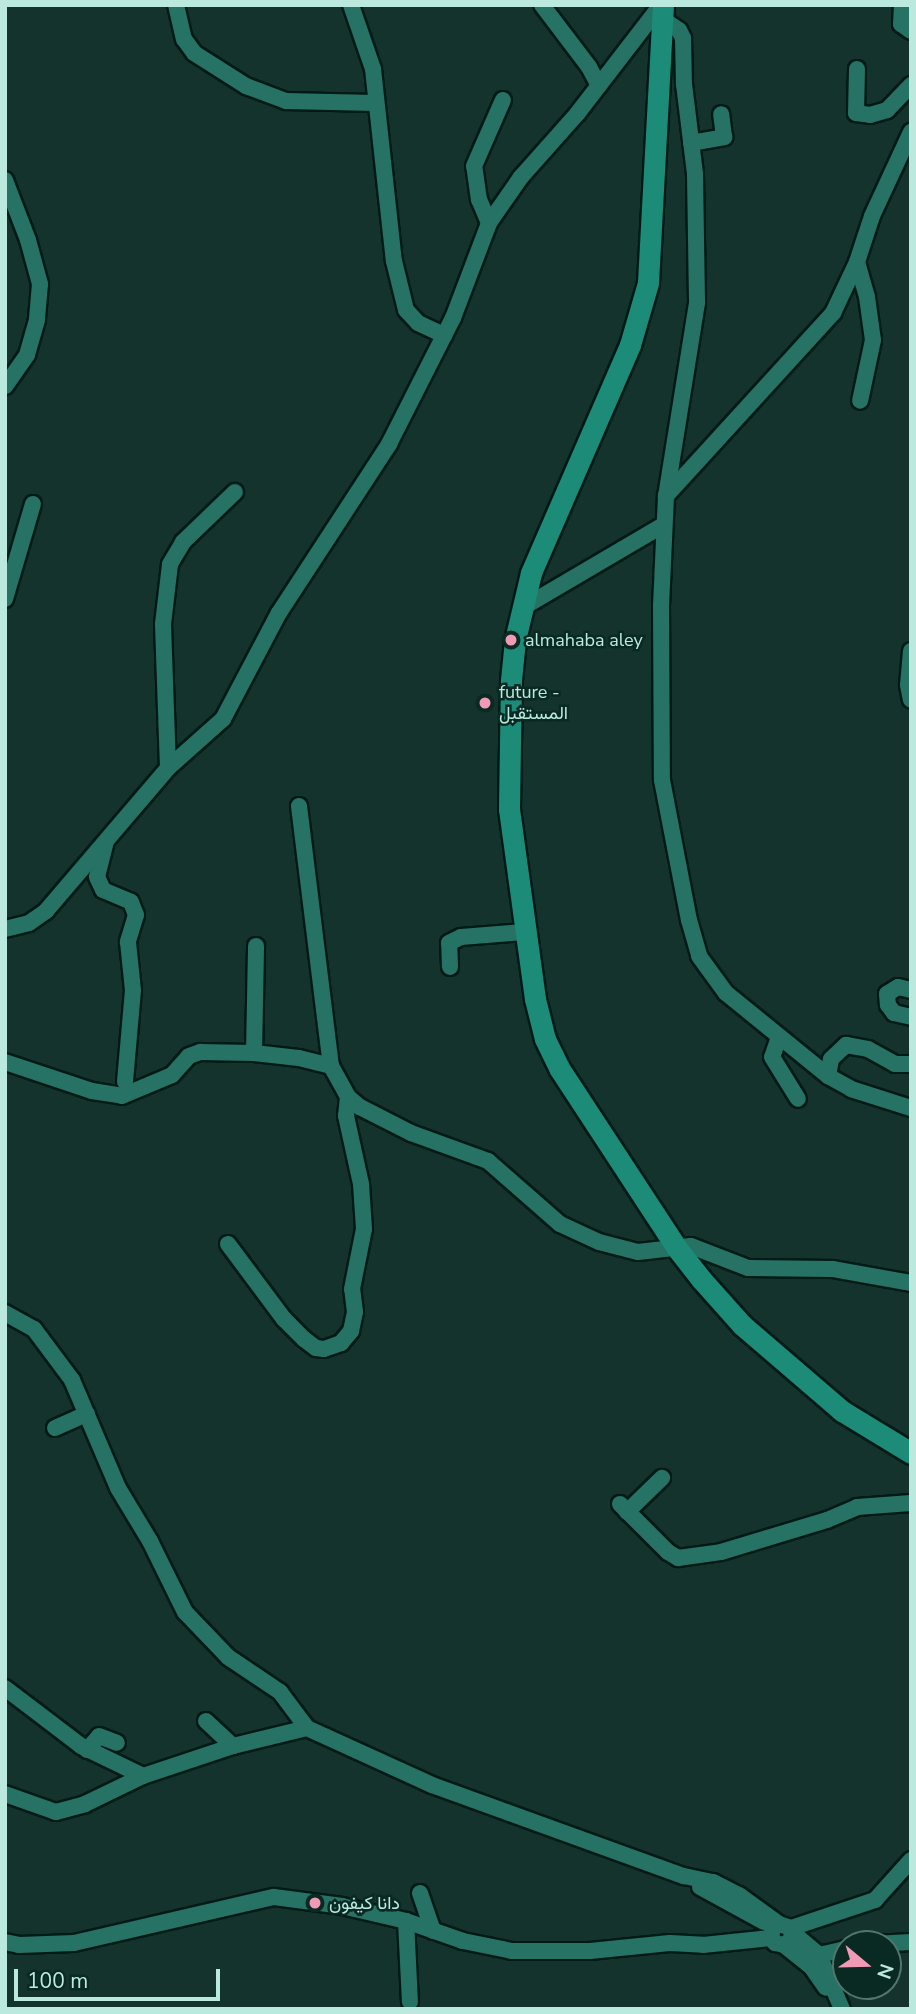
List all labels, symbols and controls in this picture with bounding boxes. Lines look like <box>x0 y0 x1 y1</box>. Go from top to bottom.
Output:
place label: almahaba aley <box>525 629 643 651</box>
marker: almahaba aley <box>503 632 519 648</box>
place label: future - المستقبل <box>499 682 568 724</box>
marker: future - المستقبل <box>477 695 493 711</box>
place label: دانا كيفون <box>329 1892 400 1914</box>
marker: دانا كيفون <box>307 1895 323 1911</box>
north arrow <box>832 1930 902 2000</box>
scale bar <box>18 1954 224 1998</box>
text: N <box>870 1960 900 1982</box>
text: 100 m <box>27 1967 88 1995</box>

